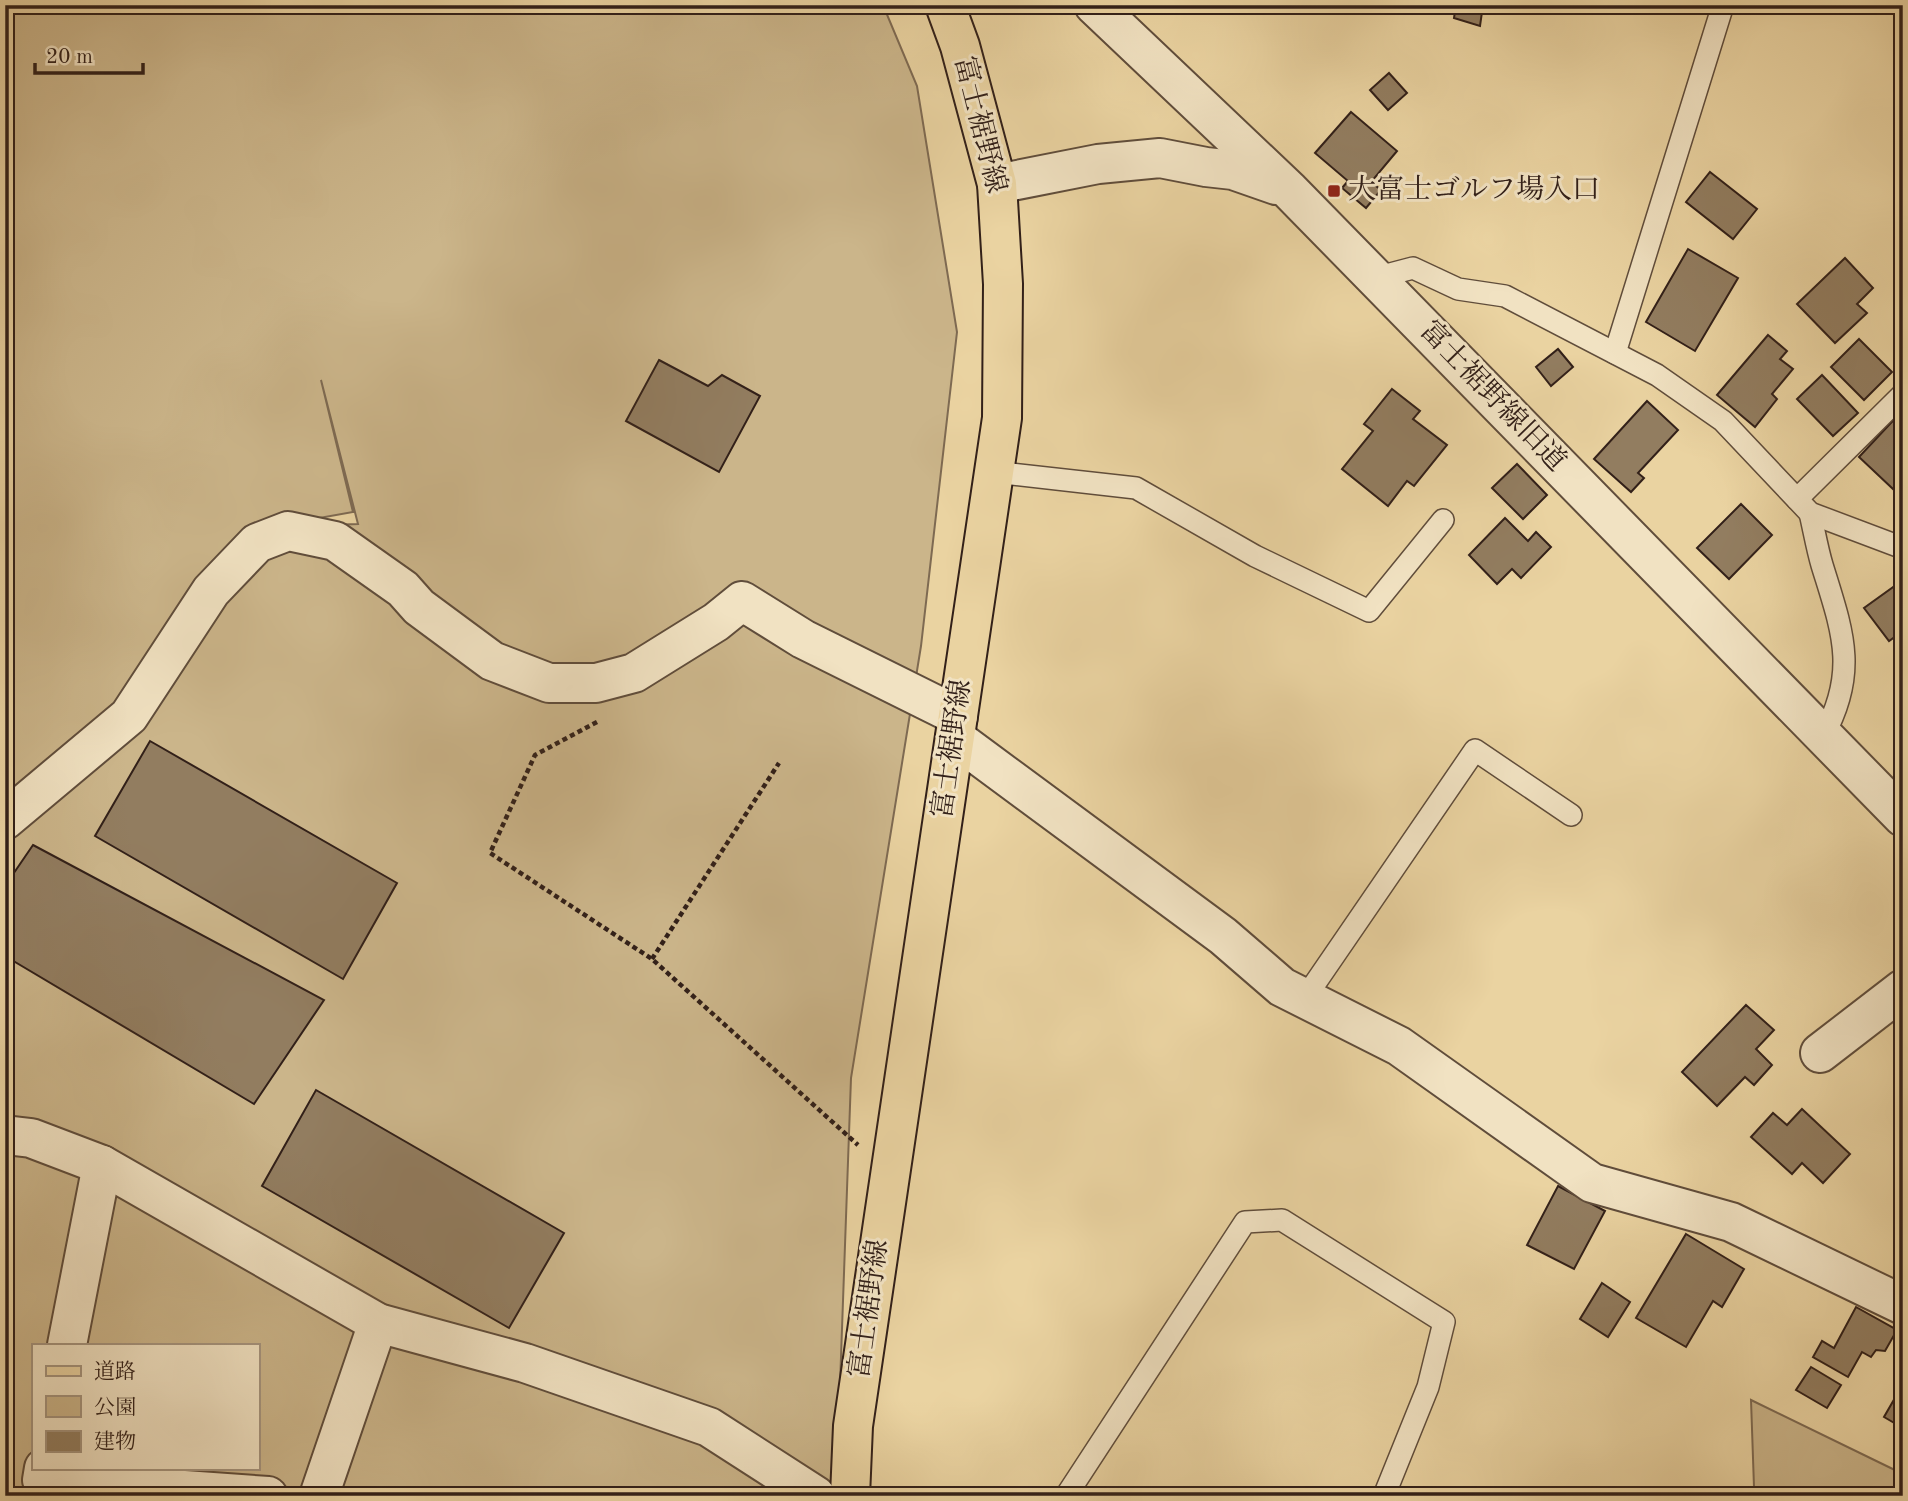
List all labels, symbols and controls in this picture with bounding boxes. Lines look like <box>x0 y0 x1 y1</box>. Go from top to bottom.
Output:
scale bar <box>35 32 144 76</box>
text: 20 m <box>46 47 93 68</box>
street label: 富士裾野線 <box>948 53 1012 196</box>
place label: 大富士ゴルフ場入口 <box>1348 174 1600 205</box>
marker: 大富士ゴルフ場入口 <box>1326 183 1342 199</box>
street label: 富士裾野線旧道 <box>1414 315 1572 477</box>
street label: 富士裾野線 <box>926 677 977 820</box>
street label: 富士裾野線 <box>843 1237 894 1380</box>
legend <box>32 1344 259 1470</box>
text: 道路 <box>94 1360 136 1383</box>
text: 公園 <box>94 1396 136 1419</box>
text: 建物 <box>94 1430 136 1453</box>

